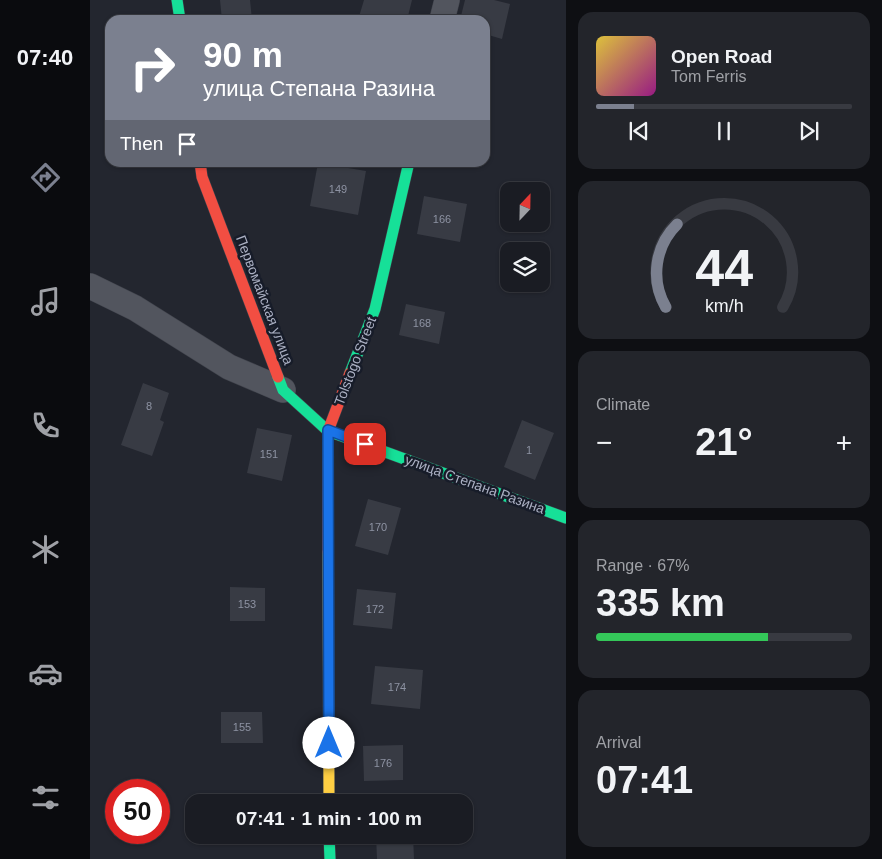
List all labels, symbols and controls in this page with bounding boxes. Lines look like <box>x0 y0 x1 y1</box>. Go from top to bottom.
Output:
icon: right <box>120 35 185 100</box>
text: 90 m <box>203 35 283 74</box>
text: 07:40 <box>17 45 73 70</box>
text: Open Road <box>671 46 772 67</box>
text: Tom Ferris <box>671 68 747 85</box>
text: улица Степана Разина <box>203 76 435 101</box>
icon: previous <box>625 117 653 145</box>
icon: pause <box>710 117 738 145</box>
icon: next <box>795 117 823 145</box>
icon: arrive <box>173 130 201 158</box>
text: Then <box>120 133 163 154</box>
icon: directions <box>28 160 63 195</box>
north arrow <box>500 182 550 232</box>
map controls <box>500 182 550 292</box>
house number: 149 <box>329 183 347 195</box>
house number: 166 <box>433 213 451 225</box>
street label: Первомайская улица <box>233 233 297 367</box>
text: 44 <box>695 239 753 297</box>
button: layers <box>500 242 550 292</box>
icon: music <box>28 284 63 319</box>
text: km/h <box>705 296 743 316</box>
street label: Tolstogo Street <box>331 314 379 407</box>
house number: 168 <box>413 317 431 329</box>
text: Climate <box>596 396 650 413</box>
house number: 8 <box>146 400 152 412</box>
icon: phone <box>28 408 63 443</box>
text: 21° <box>695 421 753 463</box>
pin <box>344 423 386 465</box>
text: − <box>596 427 612 458</box>
text: + <box>836 427 852 458</box>
icon: arrive <box>351 430 379 458</box>
house number: 1 <box>526 444 532 456</box>
house number: 151 <box>260 448 278 460</box>
street label: улица Степана Разина <box>403 451 547 517</box>
house number: 170 <box>369 521 387 533</box>
icon: climate <box>28 532 63 567</box>
text: Range · 67% <box>596 557 689 574</box>
text: 335 km <box>596 582 725 624</box>
house number: 153 <box>238 598 256 610</box>
house number: 172 <box>366 603 384 615</box>
icon: car <box>28 656 63 691</box>
house number: 174 <box>388 681 406 693</box>
position arrow <box>302 716 354 768</box>
house number: 155 <box>233 721 251 733</box>
text: Arrival <box>596 734 641 751</box>
house number: 176 <box>374 757 392 769</box>
text: 07:41 <box>596 759 693 801</box>
speed limit sign: 50 <box>105 779 170 844</box>
icon: filters <box>28 780 63 815</box>
text: 07:41 · 1 min · 100 m <box>236 808 422 829</box>

